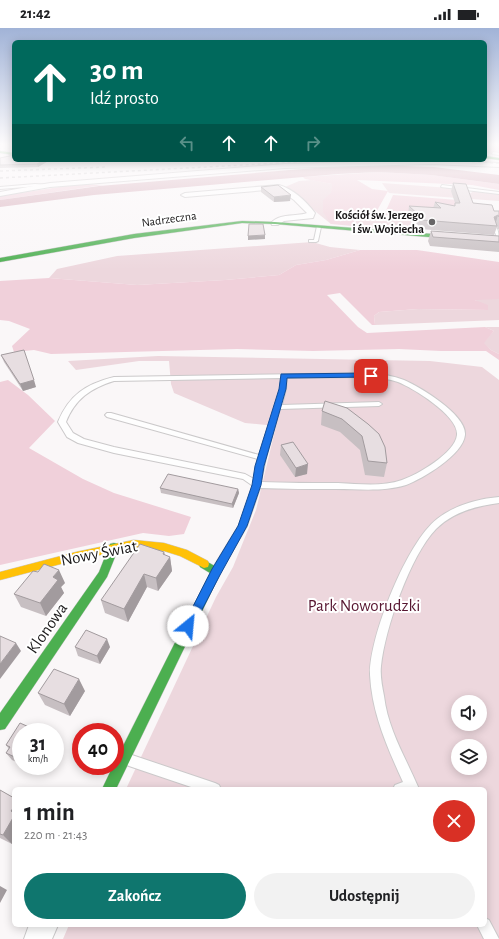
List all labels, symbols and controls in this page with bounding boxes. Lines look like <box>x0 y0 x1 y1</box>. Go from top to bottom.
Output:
text: 21:42 <box>20 6 51 21</box>
icon: ahead <box>24 56 76 108</box>
text: 30 m <box>90 57 143 85</box>
text: Idź prosto <box>90 90 159 108</box>
icon: left <box>176 132 198 154</box>
icon: ahead <box>218 132 240 154</box>
icon: ahead <box>260 132 282 154</box>
icon: right <box>302 132 324 154</box>
street label: Nadrzeczna <box>141 209 198 229</box>
place label: Kościół św. Jerzego i św. Wojciecha <box>335 209 424 236</box>
marker: Kościół św. Jerzego i św. Wojciecha <box>427 217 437 227</box>
pin <box>354 359 388 393</box>
icon: arrive <box>360 365 382 387</box>
street label: Nowy Świat <box>59 535 139 570</box>
park label: Park Noworudzki <box>308 597 420 614</box>
street label: Klonowa <box>24 599 71 656</box>
position arrow <box>167 605 209 647</box>
map controls <box>451 695 487 775</box>
button: sound <box>451 695 487 731</box>
speed limit sign: 40 <box>72 723 124 775</box>
text: 31 <box>30 734 46 754</box>
button: layers <box>451 739 487 775</box>
text: km/h <box>28 754 48 764</box>
button: close <box>433 800 475 842</box>
text: 1 min <box>24 801 75 825</box>
text: 220 m · 21:43 <box>24 829 87 842</box>
button: Zakończ <box>24 873 246 919</box>
button: Udostępnij <box>254 873 475 919</box>

